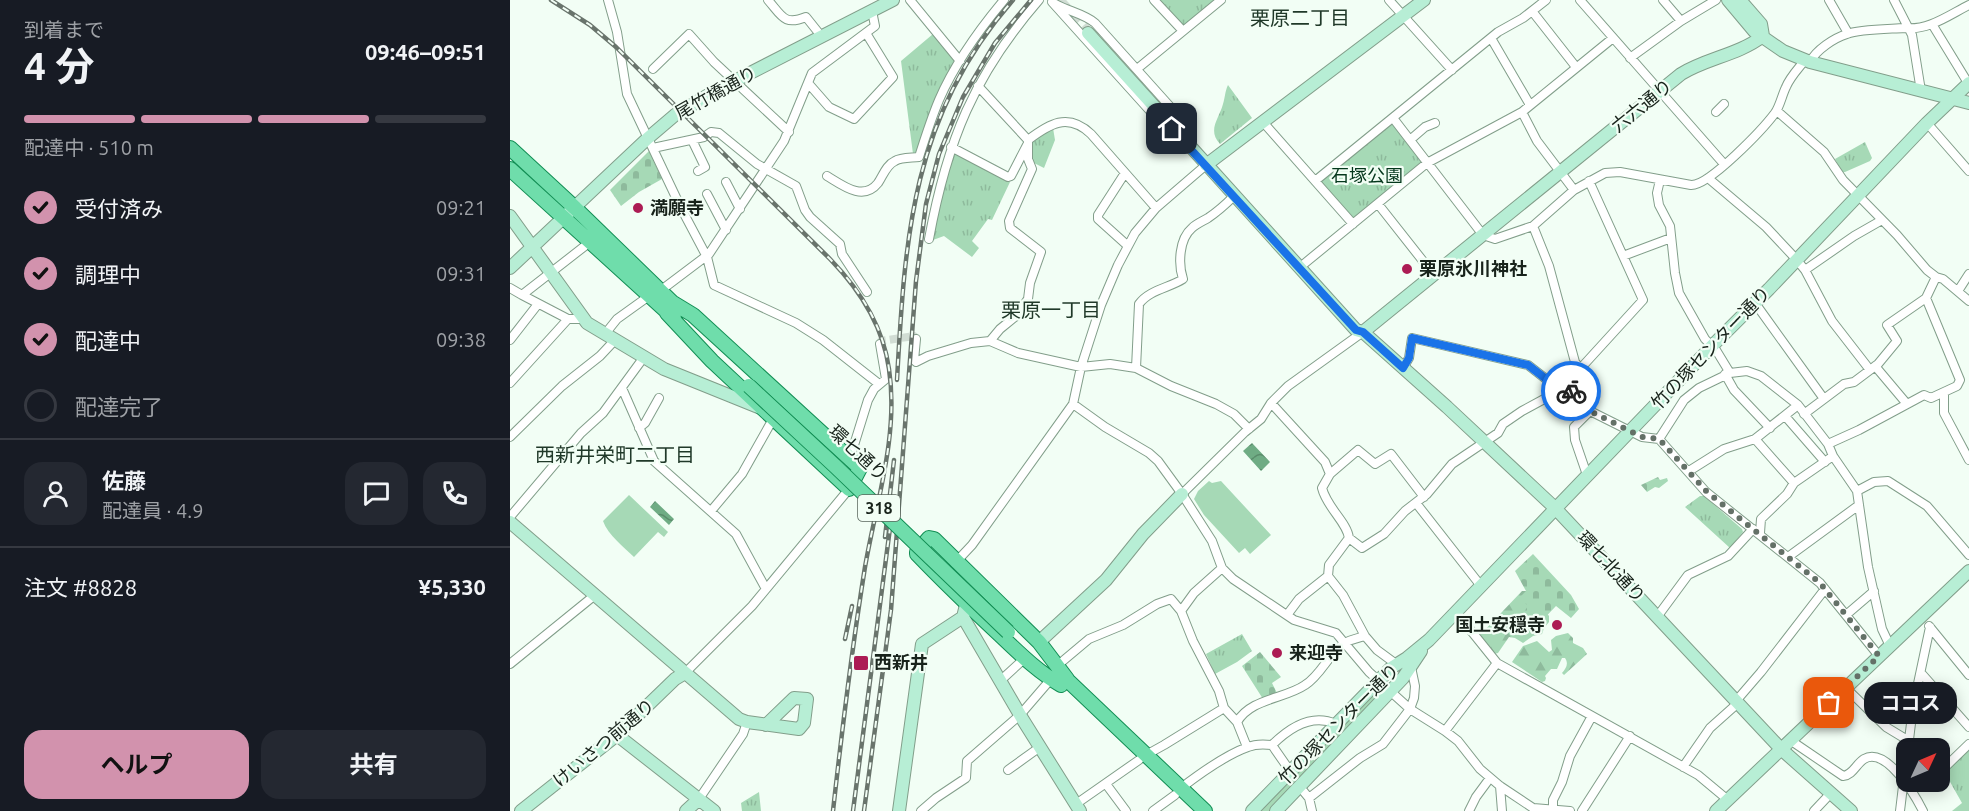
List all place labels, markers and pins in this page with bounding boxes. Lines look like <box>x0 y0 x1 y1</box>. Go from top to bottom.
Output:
pin <box>1146 103 1197 154</box>
place label: 満願寺 <box>650 197 704 217</box>
marker: 満願寺 <box>631 201 645 215</box>
place label: 栗原氷川神社 <box>1419 258 1527 278</box>
marker: 栗原氷川神社 <box>1400 262 1414 276</box>
place label: 国土安穏寺 <box>1455 614 1545 634</box>
marker: 国土安穏寺 <box>1550 618 1564 632</box>
place label: 来迎寺 <box>1289 642 1343 662</box>
marker: 来迎寺 <box>1270 646 1284 660</box>
place label: 西新井 <box>874 652 928 672</box>
marker: 西新井 <box>852 654 870 672</box>
pin <box>1803 677 1854 728</box>
callout: ココス <box>1865 682 1958 724</box>

